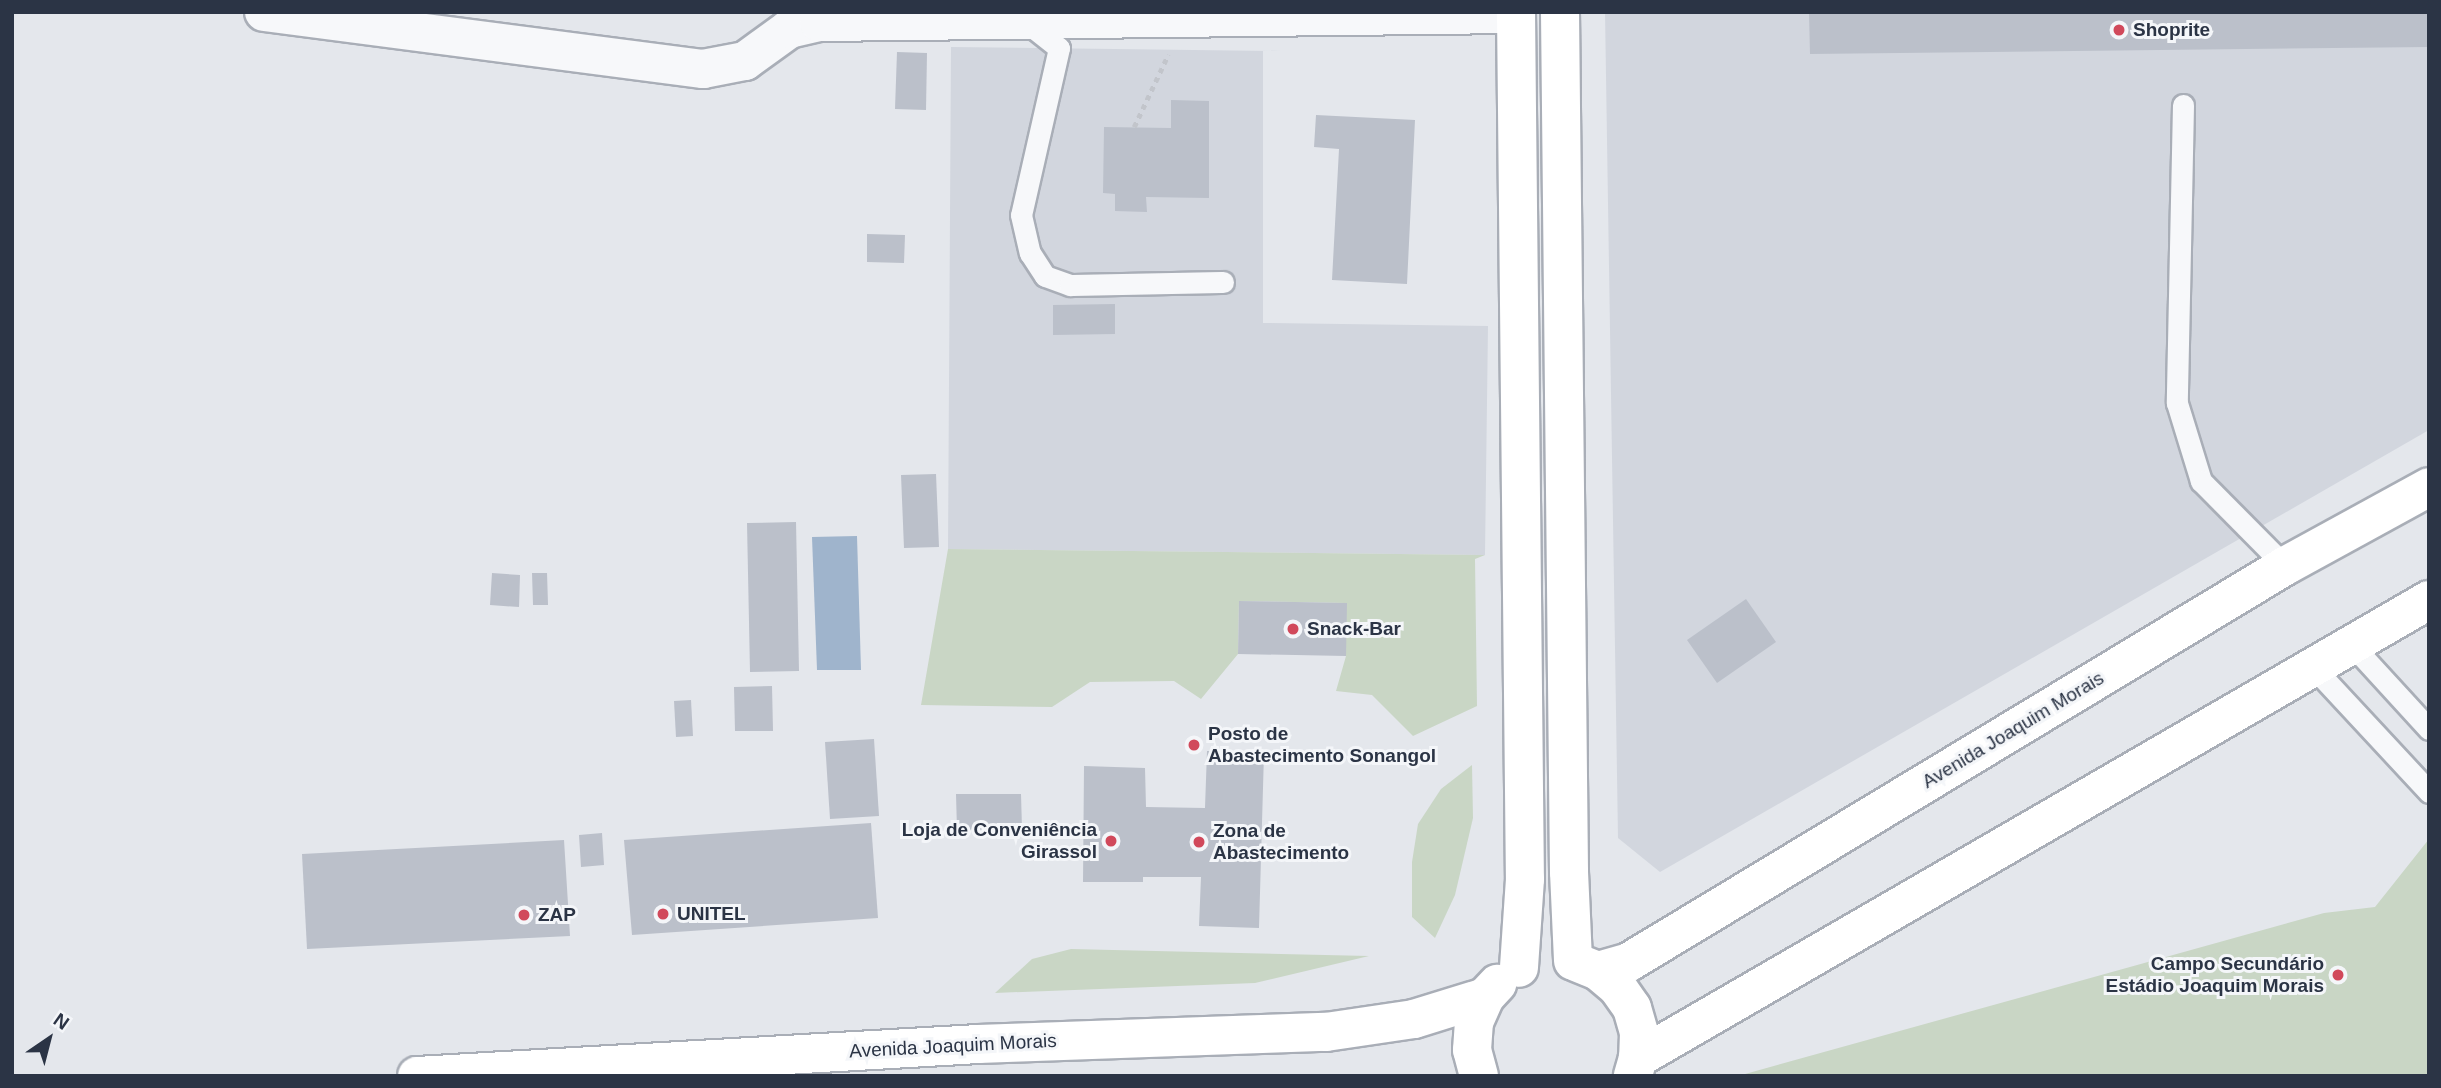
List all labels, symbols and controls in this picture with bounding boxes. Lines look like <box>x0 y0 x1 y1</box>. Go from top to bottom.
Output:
place label: Shoprite <box>2133 19 2210 41</box>
marker: Shoprite <box>2111 22 2127 38</box>
place label: Snack-Bar <box>1307 618 1401 640</box>
marker: Snack-Bar <box>1285 621 1301 637</box>
street label: Avenida Joaquim Morais <box>1918 667 2108 793</box>
place label: Posto de Abastecimento Sonangol <box>1208 723 1436 767</box>
marker: Posto de Abastecimento Sonangol <box>1186 737 1202 753</box>
place label: Loja de Conveniência Girassol <box>902 819 1097 863</box>
place label: Zona de Abastecimento <box>1213 820 1349 864</box>
marker: Loja de Conveniência Girassol <box>1103 833 1119 849</box>
marker: Zona de Abastecimento <box>1191 834 1207 850</box>
place label: UNITEL <box>677 903 746 925</box>
place label: ZAP <box>538 904 576 926</box>
marker: UNITEL <box>655 906 671 922</box>
marker: ZAP <box>516 907 532 923</box>
place label: Campo Secundário Estádio Joaquim Morais <box>2105 953 2324 997</box>
marker: Campo Secundário Estádio Joaquim Morais <box>2330 967 2346 983</box>
north arrow <box>14 1004 84 1074</box>
text: N <box>50 1009 73 1034</box>
street label: Avenida Joaquim Morais <box>849 1029 1057 1063</box>

